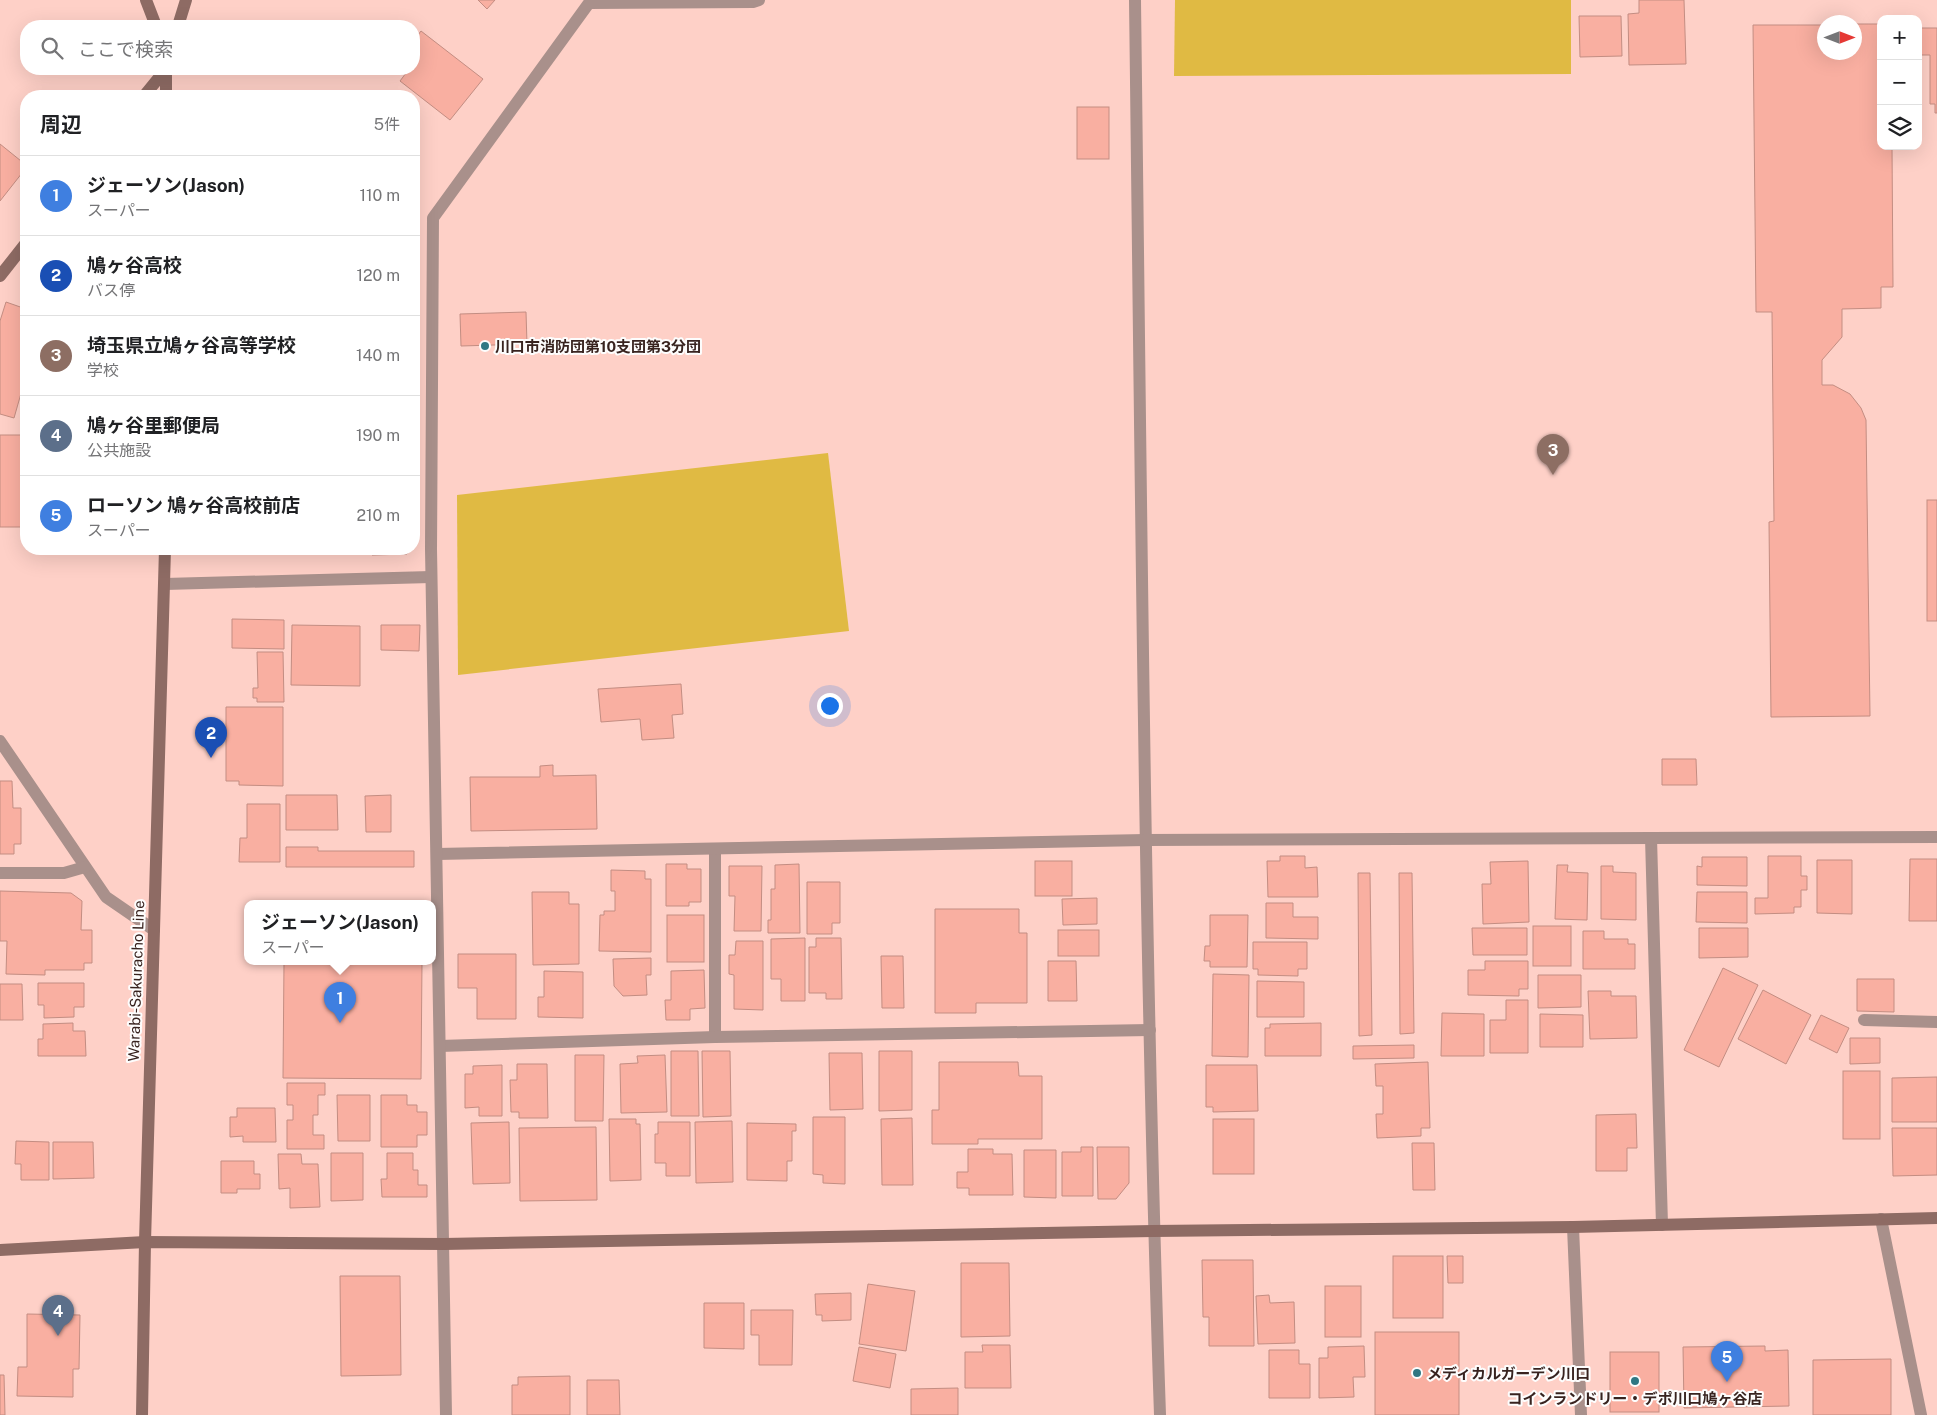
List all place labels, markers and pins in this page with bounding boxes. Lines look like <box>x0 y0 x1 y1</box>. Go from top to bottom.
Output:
place label: 川口市消防団第10支団第3分団 <box>495 338 701 355</box>
marker: 川口市消防団第10支団第3分団 <box>479 340 491 352</box>
pin: 3 <box>1537 434 1569 475</box>
pin: 2 <box>195 717 227 758</box>
pin: 1 <box>324 982 356 1023</box>
pin: 4 <box>42 1295 74 1336</box>
pin: 5 <box>1711 1341 1743 1382</box>
place label: メディカルガーデン川口 <box>1427 1365 1591 1382</box>
marker: メディカルガーデン川口 <box>1411 1367 1423 1379</box>
marker: コインランドリー・デポ川口鳩ヶ谷店 <box>1629 1375 1641 1387</box>
place label: コインランドリー・デポ川口鳩ヶ谷店 <box>1507 1390 1763 1407</box>

